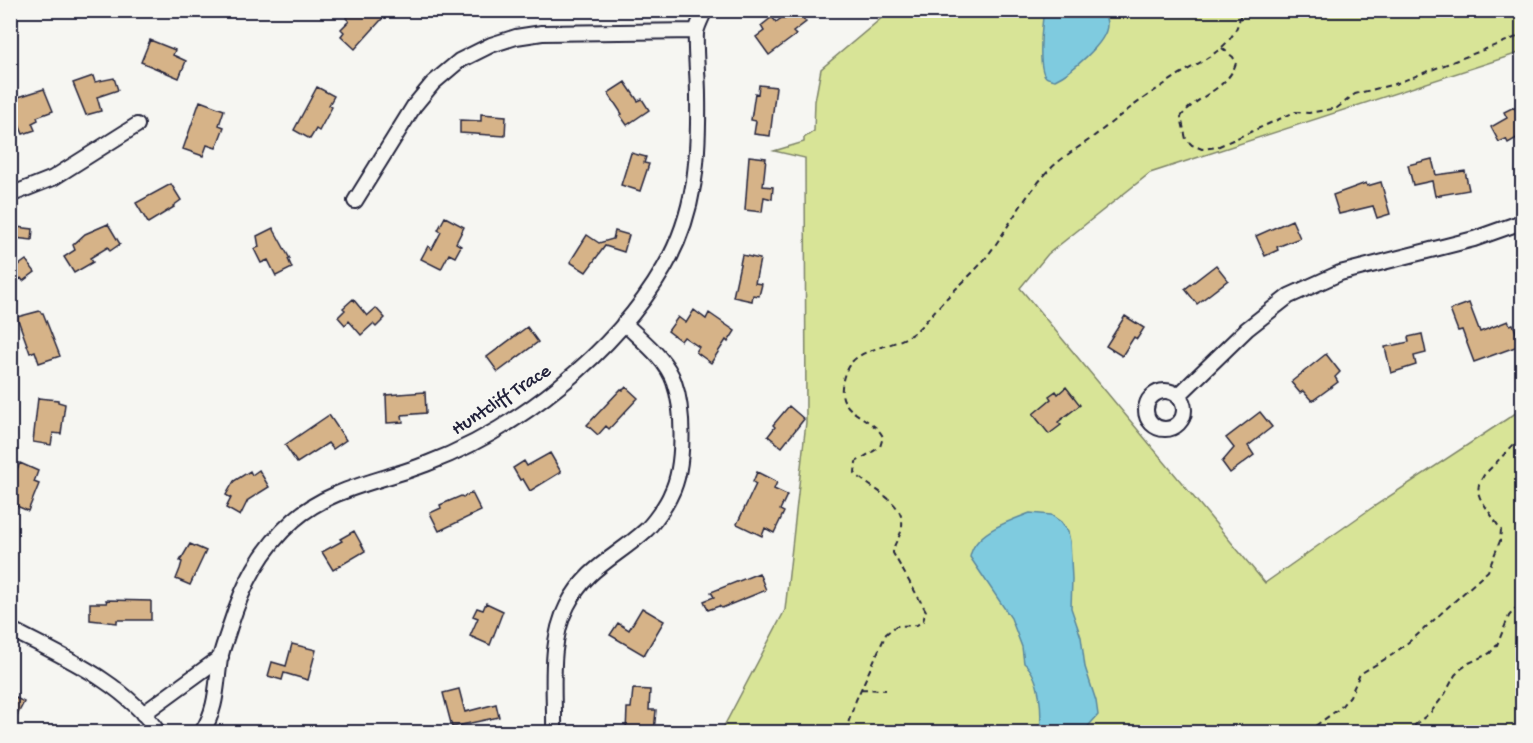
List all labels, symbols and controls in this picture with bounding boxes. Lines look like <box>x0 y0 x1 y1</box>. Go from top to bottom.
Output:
street label: Huntcliff Trace <box>448 360 557 442</box>

